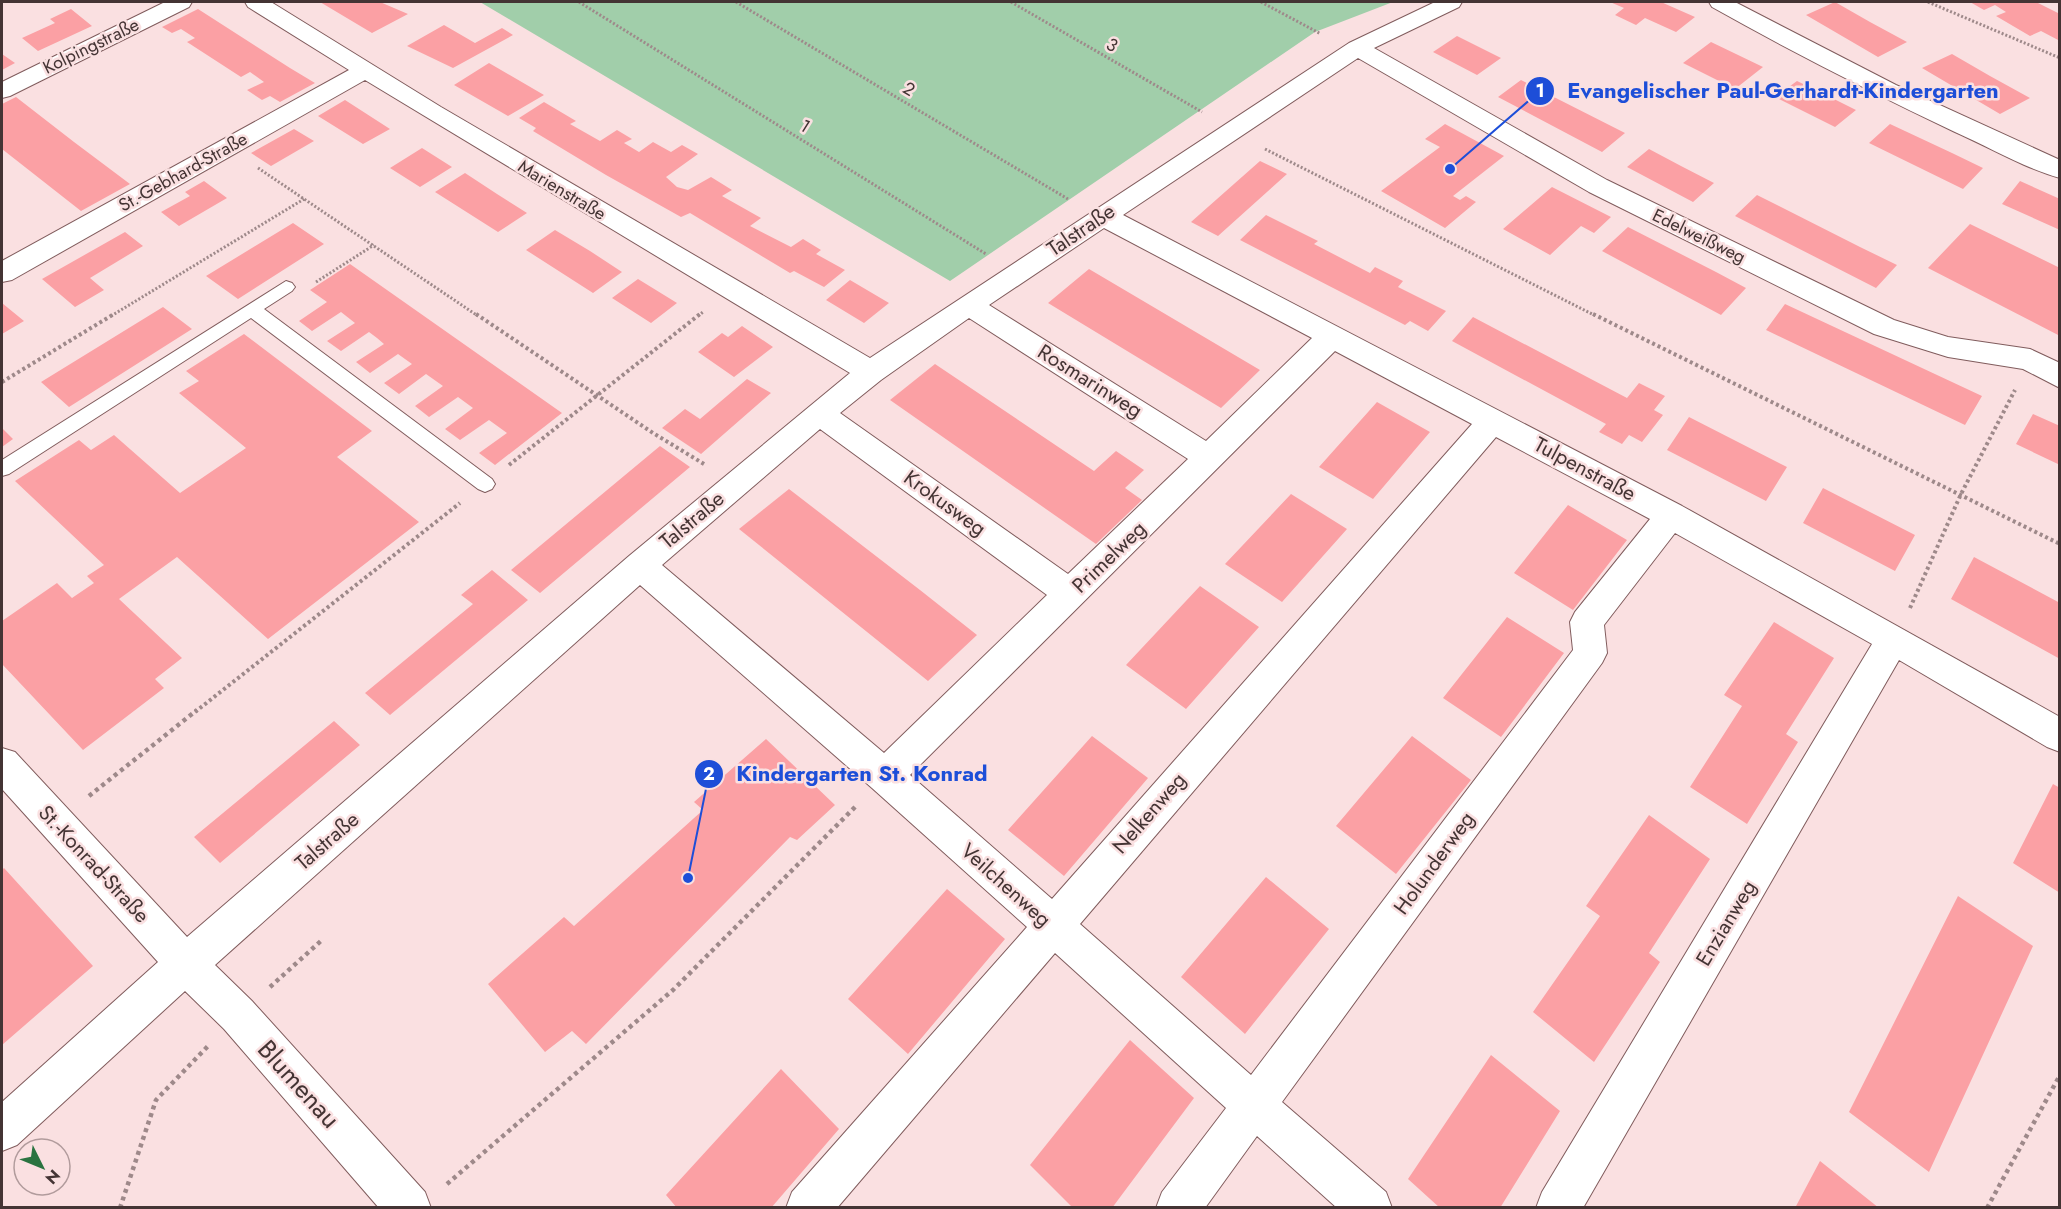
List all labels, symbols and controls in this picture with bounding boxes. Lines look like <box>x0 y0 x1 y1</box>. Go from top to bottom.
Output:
street label: Kolpingstraße <box>39 11 143 81</box>
street label: 3 <box>1101 31 1123 59</box>
callout: Evangelischer Paul-Gerhardt-Kindergarten <box>1525 71 2011 111</box>
text: Evangelischer Paul-Gerhardt-Kindergarten <box>1567 74 1999 106</box>
street label: 2 <box>898 75 920 103</box>
text: 1 <box>1535 78 1545 104</box>
street label: 1 <box>795 113 815 139</box>
street label: St.-Gebhard-Straße <box>114 126 252 218</box>
street label: Marienstraße <box>513 153 611 227</box>
street label: Talstraße <box>1041 196 1121 264</box>
street label: Edelweißweg <box>1648 202 1750 270</box>
street label: Rosmarinweg <box>1032 337 1148 425</box>
street label: Tulpenstraße <box>1529 430 1641 508</box>
street label: Krokusweg <box>898 463 992 543</box>
street label: Talstraße <box>653 484 731 556</box>
street label: Primelweg <box>1065 514 1153 600</box>
callout: Kindergarten St. Konrad <box>694 754 999 794</box>
text: Kindergarten St. Konrad <box>736 757 988 789</box>
text: 2 <box>703 761 715 787</box>
street label: Nelkenweg <box>1105 766 1193 860</box>
street label: St.-Konrad-Straße <box>31 798 157 930</box>
street label: Talstraße <box>288 805 366 877</box>
street label: Holunderweg <box>1386 805 1482 921</box>
street label: Veilchenweg <box>954 836 1058 934</box>
street label: Enzianweg <box>1689 874 1763 972</box>
street label: Blumenau <box>249 1031 349 1137</box>
north arrow <box>12 1137 72 1197</box>
text: N <box>40 1164 65 1189</box>

